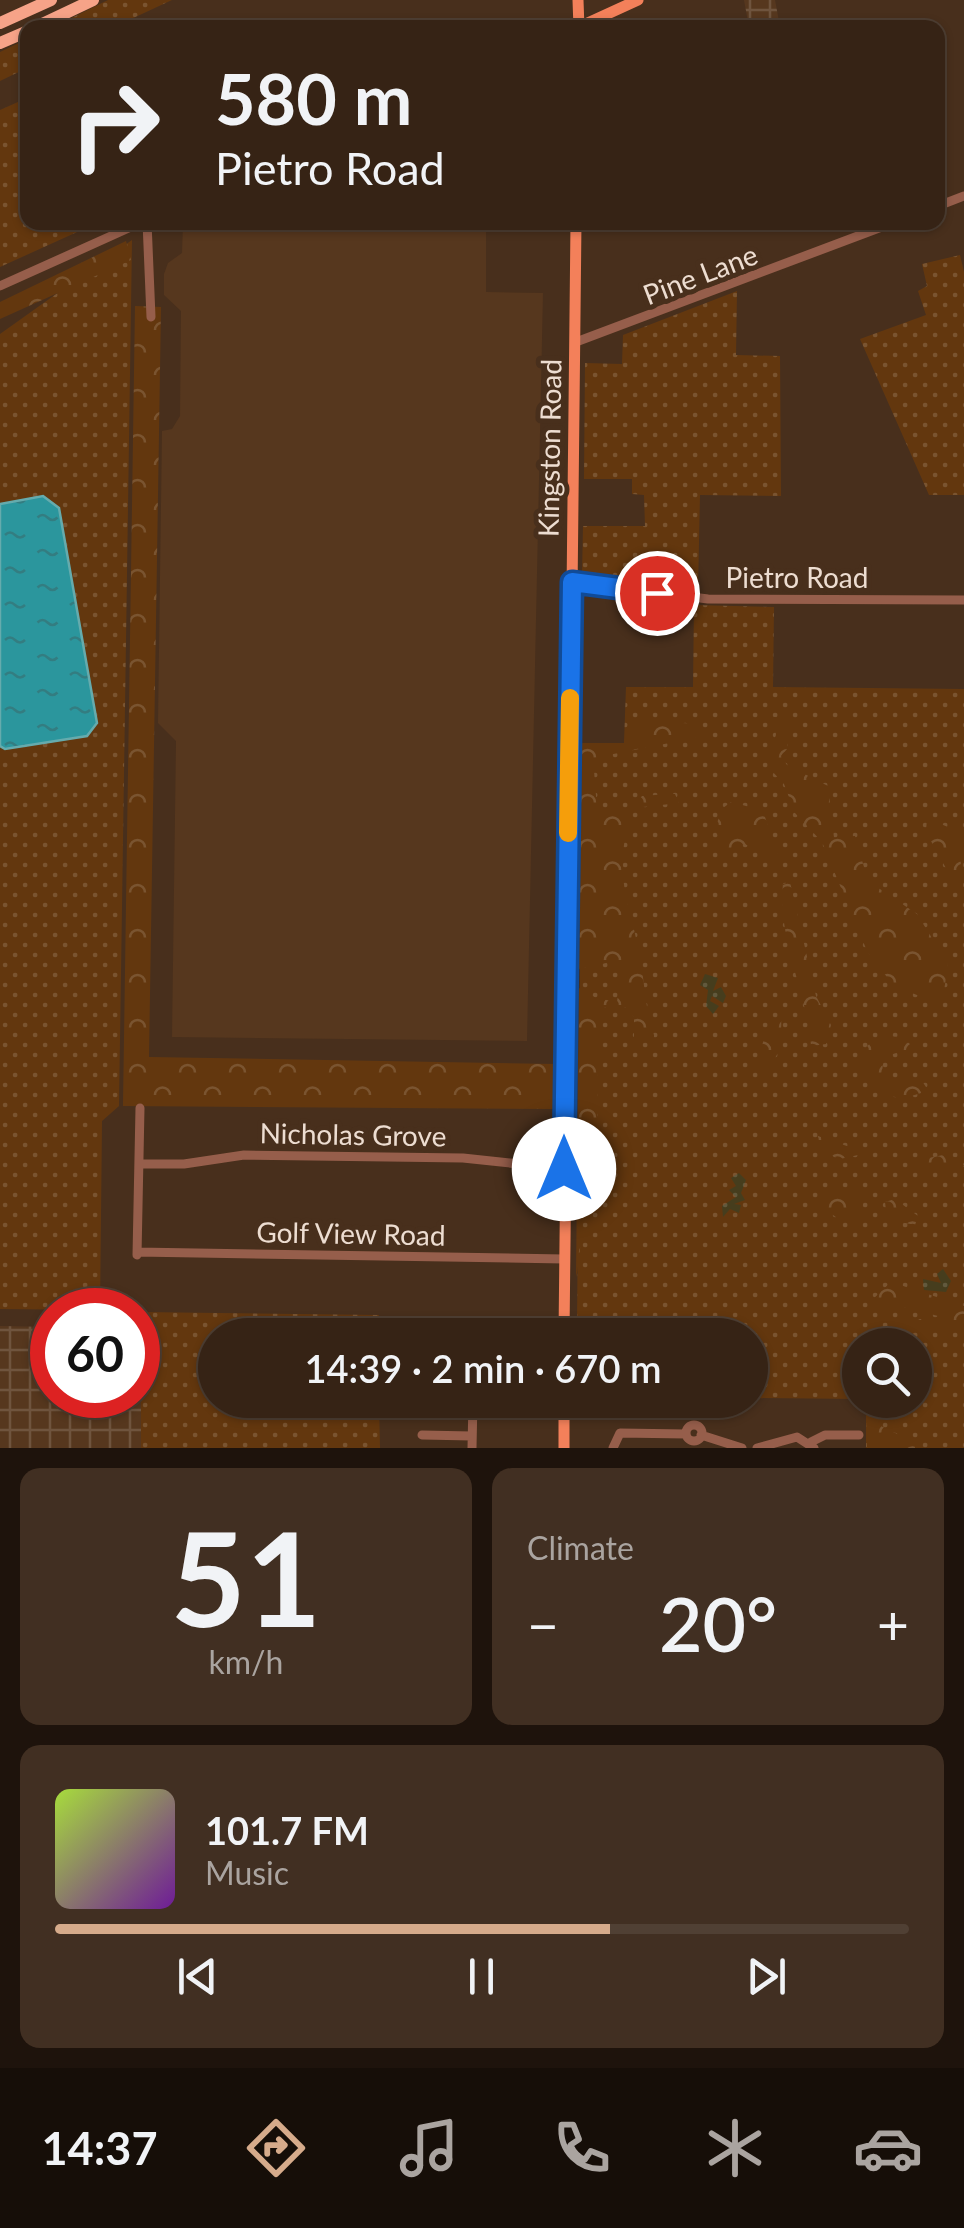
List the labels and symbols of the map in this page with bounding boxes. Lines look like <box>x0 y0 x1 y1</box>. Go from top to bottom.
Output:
street label: Pine Lane <box>638 237 762 311</box>
street label: Kingston Road <box>530 359 568 537</box>
pin <box>615 551 700 636</box>
street label: Pietro Road <box>726 560 868 594</box>
street label: Nicholas Grove <box>259 1115 447 1153</box>
position arrow <box>512 1117 616 1221</box>
street label: Golf View Road <box>256 1214 446 1252</box>
speed limit sign: 60 <box>30 1288 160 1418</box>

